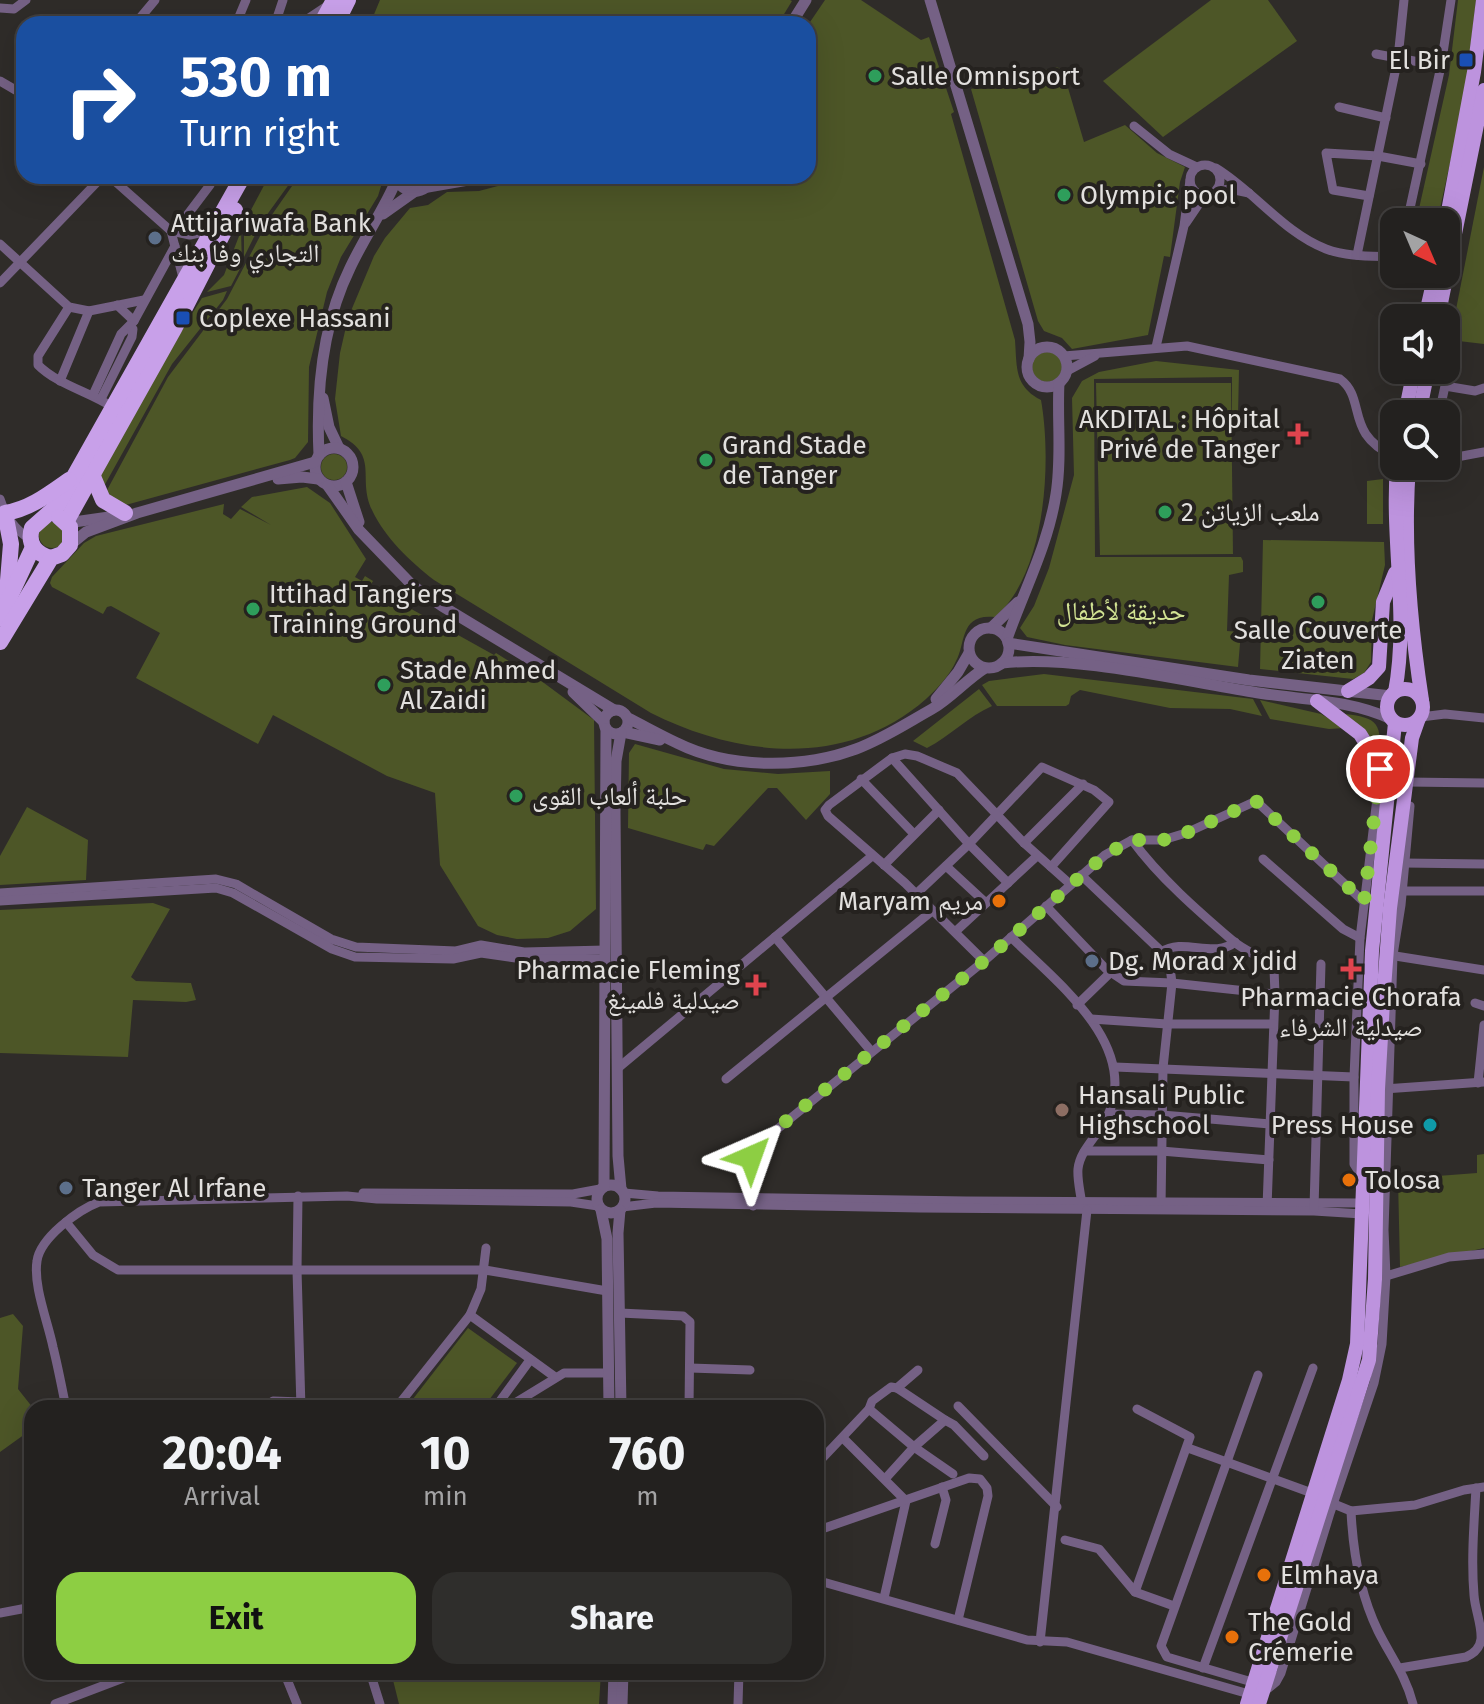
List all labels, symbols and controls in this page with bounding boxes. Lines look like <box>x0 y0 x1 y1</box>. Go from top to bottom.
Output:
text: 530 m <box>180 44 332 111</box>
place label: El Bir <box>1389 45 1450 76</box>
icon: right <box>48 48 152 152</box>
marker: El Bir <box>1457 51 1475 69</box>
place label: Salle Omnisport <box>891 61 1081 92</box>
marker: Salle Omnisport <box>866 67 884 85</box>
text: Turn right <box>180 112 340 156</box>
place label: Olympic pool <box>1080 180 1236 211</box>
marker: Olympic pool <box>1055 186 1073 204</box>
place label: Attijariwafa Bank التجاري وفا بنك <box>171 208 372 273</box>
north arrow <box>1380 208 1460 288</box>
map controls <box>1380 208 1460 480</box>
marker: Attijariwafa Bank التجاري وفا بنك <box>146 229 164 247</box>
place label: Coplexe Hassani <box>199 303 391 334</box>
button: sound <box>1380 304 1460 384</box>
marker: Coplexe Hassani <box>174 309 192 327</box>
button: search <box>1380 400 1460 480</box>
place label: AKDITAL : Hôpital Privé de Tanger <box>1079 404 1280 465</box>
marker: AKDITAL : Hôpital Privé de Tanger <box>1287 423 1309 445</box>
place label: Grand Stade de Tanger <box>722 430 867 491</box>
marker: Grand Stade de Tanger <box>697 451 715 469</box>
place label: ملعب الزياتن 2 <box>1181 497 1320 528</box>
marker: ملعب الزياتن 2 <box>1156 503 1174 521</box>
place label: Ittihad Tangiers Training Ground <box>269 579 457 640</box>
marker: Salle Couverte Ziaten <box>1309 593 1327 611</box>
park label: حديقة لأطفال <box>1056 596 1186 627</box>
marker: Ittihad Tangiers Training Ground <box>244 600 262 618</box>
place label: Salle Couverte Ziaten <box>1234 615 1402 676</box>
place label: Stade Ahmed Al Zaidi <box>400 655 556 716</box>
marker: Stade Ahmed Al Zaidi <box>375 676 393 694</box>
pin <box>1346 735 1414 803</box>
icon: arrive <box>1358 747 1402 791</box>
place label: حلبة ألعاب القوى <box>532 780 687 812</box>
marker: حلبة ألعاب القوى <box>507 787 525 805</box>
place label: Maryam مريم <box>838 886 983 918</box>
marker: Maryam مريم <box>990 892 1008 910</box>
place label: Dg. Morad x jdid <box>1108 946 1298 977</box>
marker: Dg. Morad x jdid <box>1083 952 1101 970</box>
place label: Pharmacie Fleming صيدلية فلمينغ <box>516 955 740 1017</box>
marker: Pharmacie Chorafa صيدلية الشرفاء <box>1342 960 1360 978</box>
marker: Pharmacie Fleming صيدلية فلمينغ <box>747 976 765 994</box>
place label: Pharmacie Chorafa صيدلية الشرفاء <box>1240 982 1462 1043</box>
place label: Hansali Public Highschool <box>1078 1080 1245 1141</box>
marker: Hansali Public Highschool <box>1053 1101 1071 1119</box>
place label: Press House <box>1271 1110 1414 1141</box>
position arrow <box>709 1115 793 1199</box>
marker: Press House <box>1421 1116 1439 1134</box>
place label: Tolosa <box>1365 1165 1441 1196</box>
marker: Tolosa <box>1340 1171 1358 1189</box>
place label: Tanger Al Irfane <box>82 1173 267 1204</box>
marker: Tanger Al Irfane <box>57 1179 75 1197</box>
text: 20:04 <box>162 1424 282 1482</box>
text: 10 <box>420 1424 471 1482</box>
text: 760 <box>609 1424 686 1482</box>
text: Arrival <box>184 1481 260 1512</box>
text: min <box>423 1481 468 1512</box>
text: m <box>636 1481 658 1512</box>
place label: Elmhaya <box>1280 1560 1379 1591</box>
marker: Elmhaya <box>1255 1566 1273 1584</box>
button: Exit <box>56 1572 416 1664</box>
button: Share <box>432 1572 792 1664</box>
place label: The Gold Crémerie <box>1248 1607 1354 1668</box>
marker: The Gold Crémerie <box>1223 1628 1241 1646</box>

